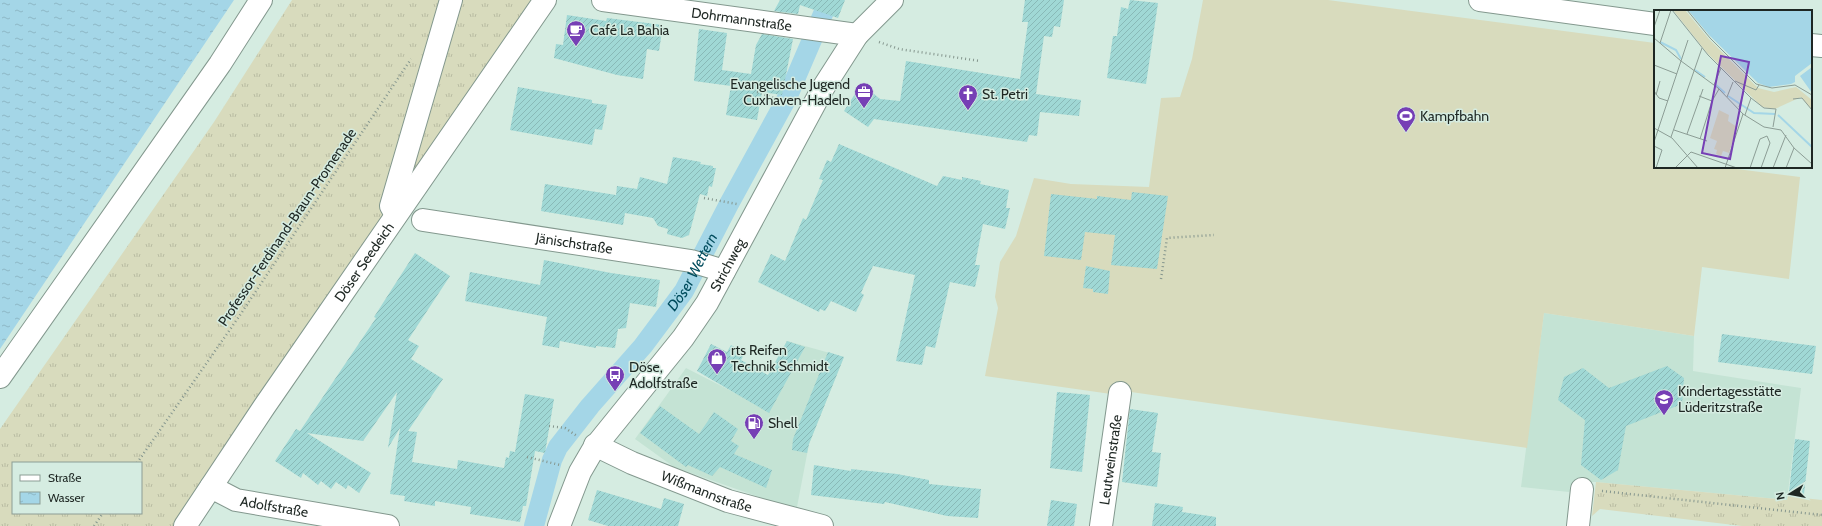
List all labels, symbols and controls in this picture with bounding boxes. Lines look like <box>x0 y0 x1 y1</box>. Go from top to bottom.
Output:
street label: Dohrmannstraße <box>690 3 793 35</box>
inset map <box>1654 10 1812 168</box>
cafe icon: Café La Bahia <box>565 19 587 47</box>
place label: Café La Bahia <box>590 21 670 39</box>
place label: Evangelische Jugend Cuxhaven-Hadeln <box>730 75 850 109</box>
office icon: Evangelische Jugend Cuxhaven-Hadeln <box>853 81 875 109</box>
church icon: St. Petri <box>957 83 979 111</box>
place label: St. Petri <box>982 85 1028 103</box>
sports icon: Kampfbahn <box>1395 105 1417 133</box>
place label: Kampfbahn <box>1420 107 1489 125</box>
street label: Professor-Ferdinand-Braun-Promenade <box>214 125 360 329</box>
street label: Döser Seedeich <box>330 219 398 305</box>
street label: Jänischstraße <box>534 228 614 258</box>
water label: Döser Wettern <box>663 230 721 314</box>
street label: Strichweg <box>706 234 750 295</box>
place label: rts Reifen Technik Schmidt <box>731 341 829 375</box>
shop icon: rts Reifen Technik Schmidt <box>706 347 728 375</box>
place label: Döse, Adolfstraße <box>629 358 698 392</box>
bus stop icon: Döse, Adolfstraße <box>604 364 626 392</box>
place label: Kindertagesstätte Lüderitzstraße <box>1678 382 1781 416</box>
school or university icon: Kindertagesstätte Lüderitzstraße <box>1653 388 1675 416</box>
fuel station icon: Shell <box>743 412 765 440</box>
street label: Leutweinstraße <box>1095 413 1126 506</box>
place label: Shell <box>768 414 798 432</box>
legend <box>12 462 142 514</box>
street label: Wißmannstraße <box>658 466 754 516</box>
text: Straße <box>48 470 81 485</box>
north arrow <box>1770 474 1810 514</box>
text: Wasser <box>48 490 85 505</box>
text: N <box>1773 491 1788 501</box>
street label: Adolfstraße <box>239 492 310 521</box>

